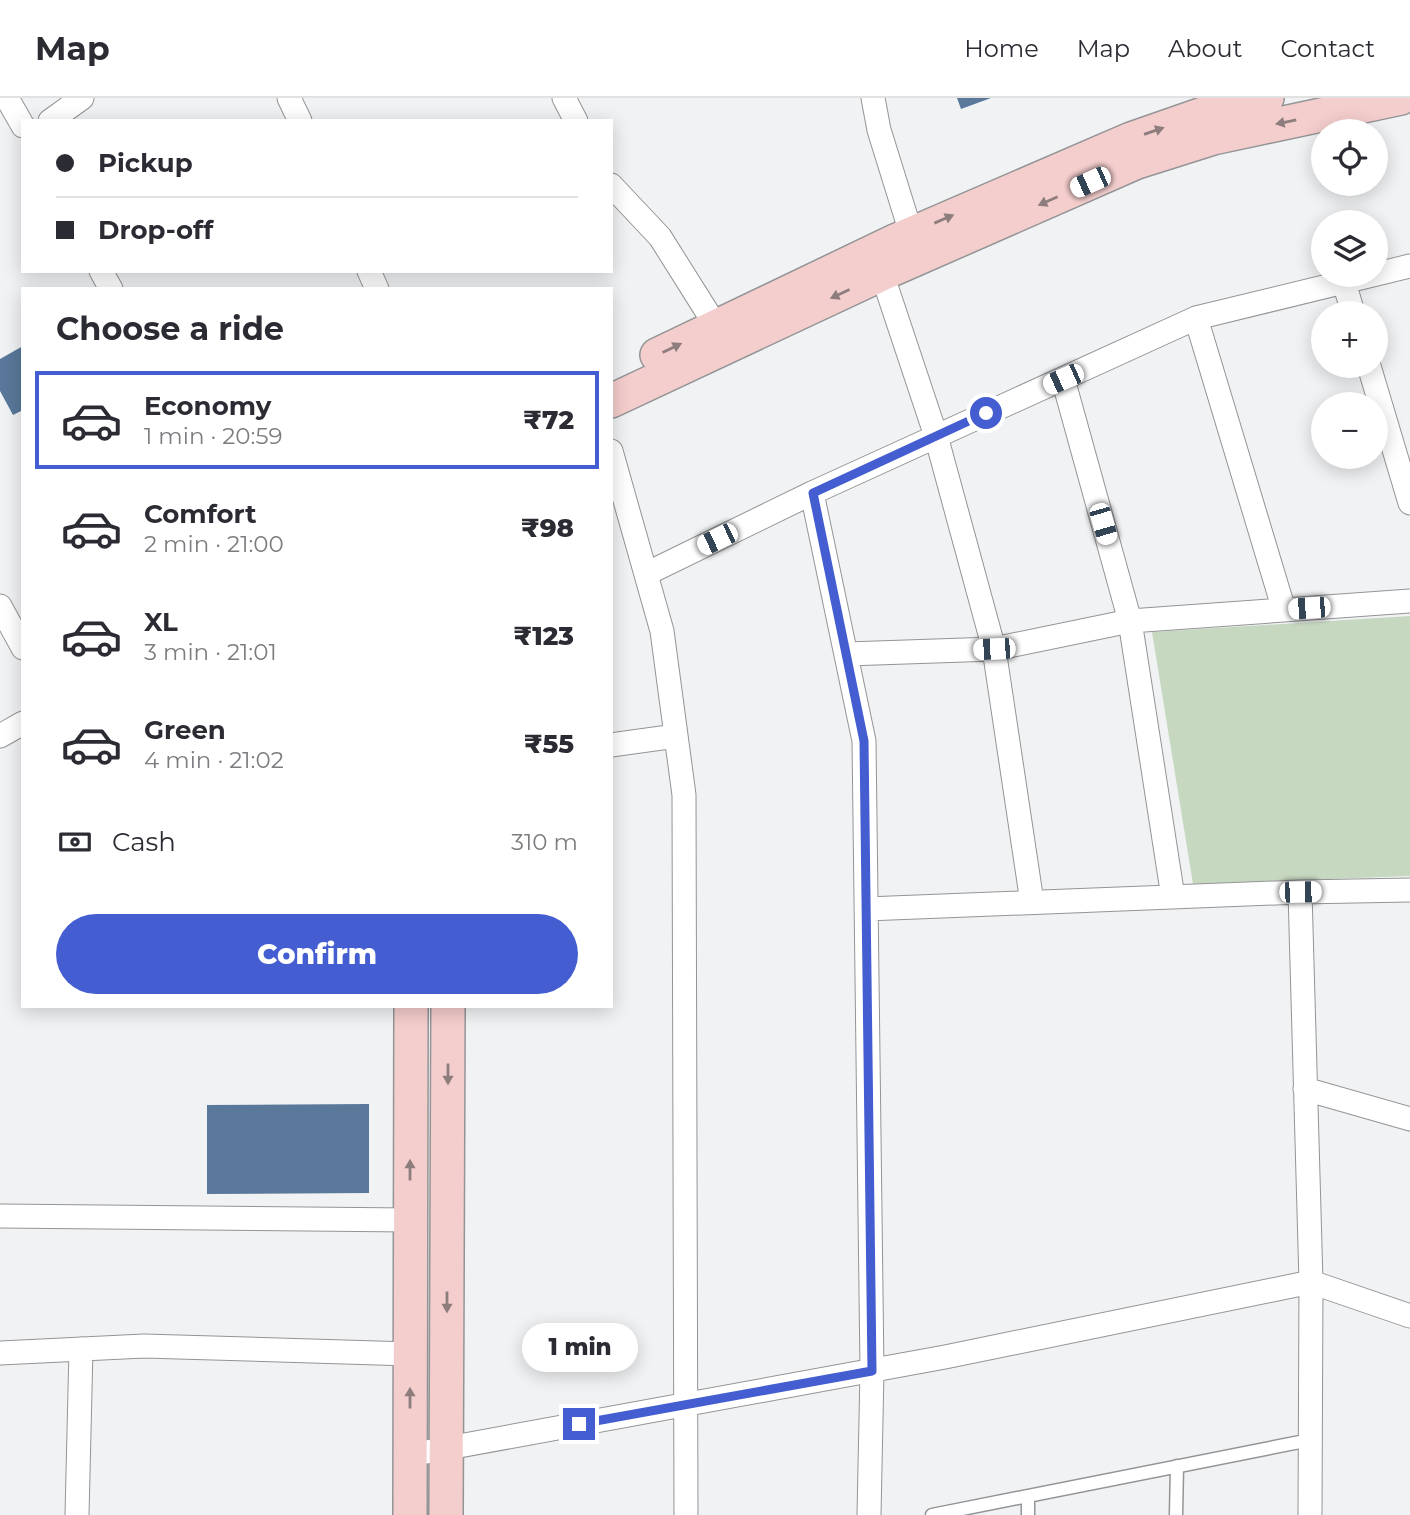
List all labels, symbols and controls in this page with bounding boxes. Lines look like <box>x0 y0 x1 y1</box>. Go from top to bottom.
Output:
text: Map <box>35 28 110 68</box>
text: Home <box>964 34 1039 63</box>
text: Map <box>1077 34 1130 63</box>
text: About <box>1168 34 1242 63</box>
text: Contact <box>1280 34 1375 63</box>
one-way arrow <box>1275 117 1297 128</box>
map controls <box>1311 119 1388 469</box>
button: locate <box>1311 119 1388 196</box>
one-way arrow <box>1143 125 1164 136</box>
text: Pickup <box>98 147 193 179</box>
car <box>1067 164 1114 200</box>
one-way arrow <box>1038 195 1058 207</box>
button: layers <box>1311 210 1388 287</box>
one-way arrow <box>934 213 954 225</box>
text: Drop-off <box>98 214 213 246</box>
one-way arrow <box>830 288 850 300</box>
button: + <box>1311 301 1388 378</box>
text: Choose a ride <box>56 309 284 348</box>
one-way arrow <box>662 342 682 353</box>
car <box>1040 361 1087 397</box>
icon: car <box>60 389 123 452</box>
text: Economy <box>144 390 271 422</box>
button: − <box>1311 392 1388 469</box>
route start <box>970 397 1002 429</box>
text: ₹72 <box>523 404 574 436</box>
text: 1 min · 20:59 <box>144 422 282 450</box>
icon: car <box>60 497 123 560</box>
text: Comfort <box>144 498 256 530</box>
car <box>1088 501 1119 547</box>
text: ₹98 <box>521 512 574 544</box>
car <box>694 520 741 558</box>
text: 2 min · 21:00 <box>144 530 284 558</box>
car <box>1288 596 1331 620</box>
icon: car <box>60 605 123 668</box>
text: XL <box>144 606 178 638</box>
text: ₹123 <box>513 620 574 652</box>
text: 3 min · 21:01 <box>144 638 277 666</box>
car <box>973 638 1016 660</box>
icon: car <box>60 713 123 776</box>
text: Green <box>144 714 226 746</box>
text: ₹55 <box>524 728 574 760</box>
text: 4 min · 21:02 <box>144 746 284 774</box>
icon: cash <box>56 823 94 861</box>
text: Cash <box>112 826 176 858</box>
text: 310 m <box>511 828 578 856</box>
car <box>1279 881 1322 903</box>
button: Confirm <box>56 914 578 994</box>
one-way arrow <box>442 1064 454 1086</box>
one-way arrow <box>405 1159 416 1181</box>
one-way arrow <box>441 1291 453 1313</box>
callout: 1 min <box>521 1322 637 1372</box>
text: 1 min <box>548 1333 612 1361</box>
one-way arrow <box>404 1387 416 1409</box>
route end <box>563 1408 595 1440</box>

